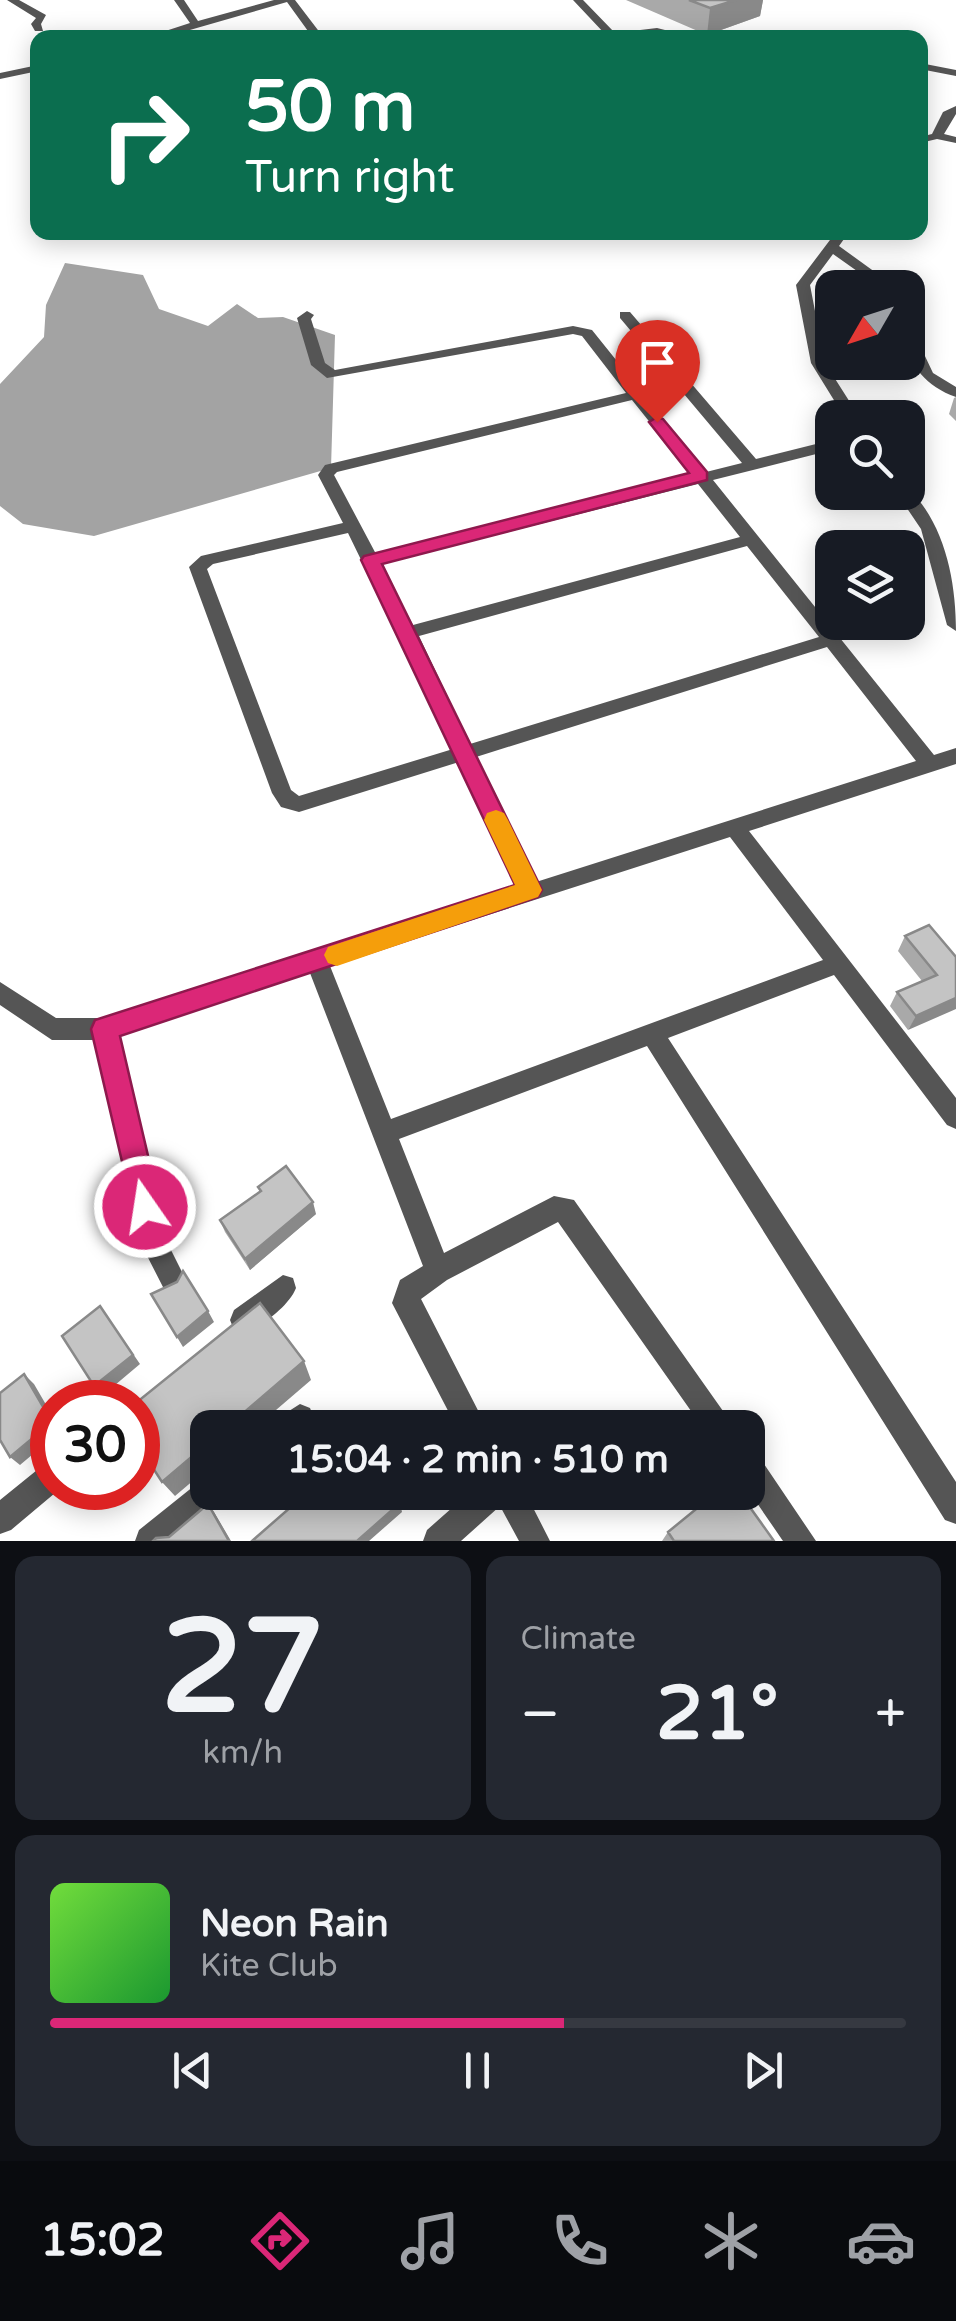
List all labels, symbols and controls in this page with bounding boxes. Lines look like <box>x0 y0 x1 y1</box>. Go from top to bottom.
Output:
text: 50 m <box>245 66 415 150</box>
icon: right <box>80 70 210 200</box>
text: Turn right <box>245 151 454 205</box>
north arrow <box>815 270 925 380</box>
map controls <box>815 270 925 640</box>
pin <box>615 320 700 423</box>
icon: arrive <box>630 335 685 390</box>
button: search <box>815 400 925 510</box>
button: layers <box>815 530 925 640</box>
position arrow <box>93 1155 197 1259</box>
speed limit sign: 30 <box>30 1380 160 1510</box>
text: 15:04 · 2 min · 510 m <box>286 1437 669 1483</box>
text: 27 <box>161 1591 324 1747</box>
text: Climate <box>521 1620 636 1658</box>
text: 21° <box>656 1669 779 1759</box>
text: − <box>521 1682 560 1748</box>
text: + <box>875 1682 906 1748</box>
text: km/h <box>203 1734 283 1772</box>
text: Neon Rain <box>200 1901 389 1947</box>
text: Kite Club <box>200 1947 338 1985</box>
icon: previous <box>165 2043 220 2098</box>
icon: pause <box>450 2043 505 2098</box>
icon: next <box>736 2043 791 2098</box>
icon: directions <box>245 2206 315 2276</box>
icon: music <box>395 2206 465 2276</box>
icon: phone <box>545 2206 615 2276</box>
icon: climate <box>696 2206 766 2276</box>
icon: car <box>846 2206 916 2276</box>
text: 15:02 <box>40 2214 165 2268</box>

